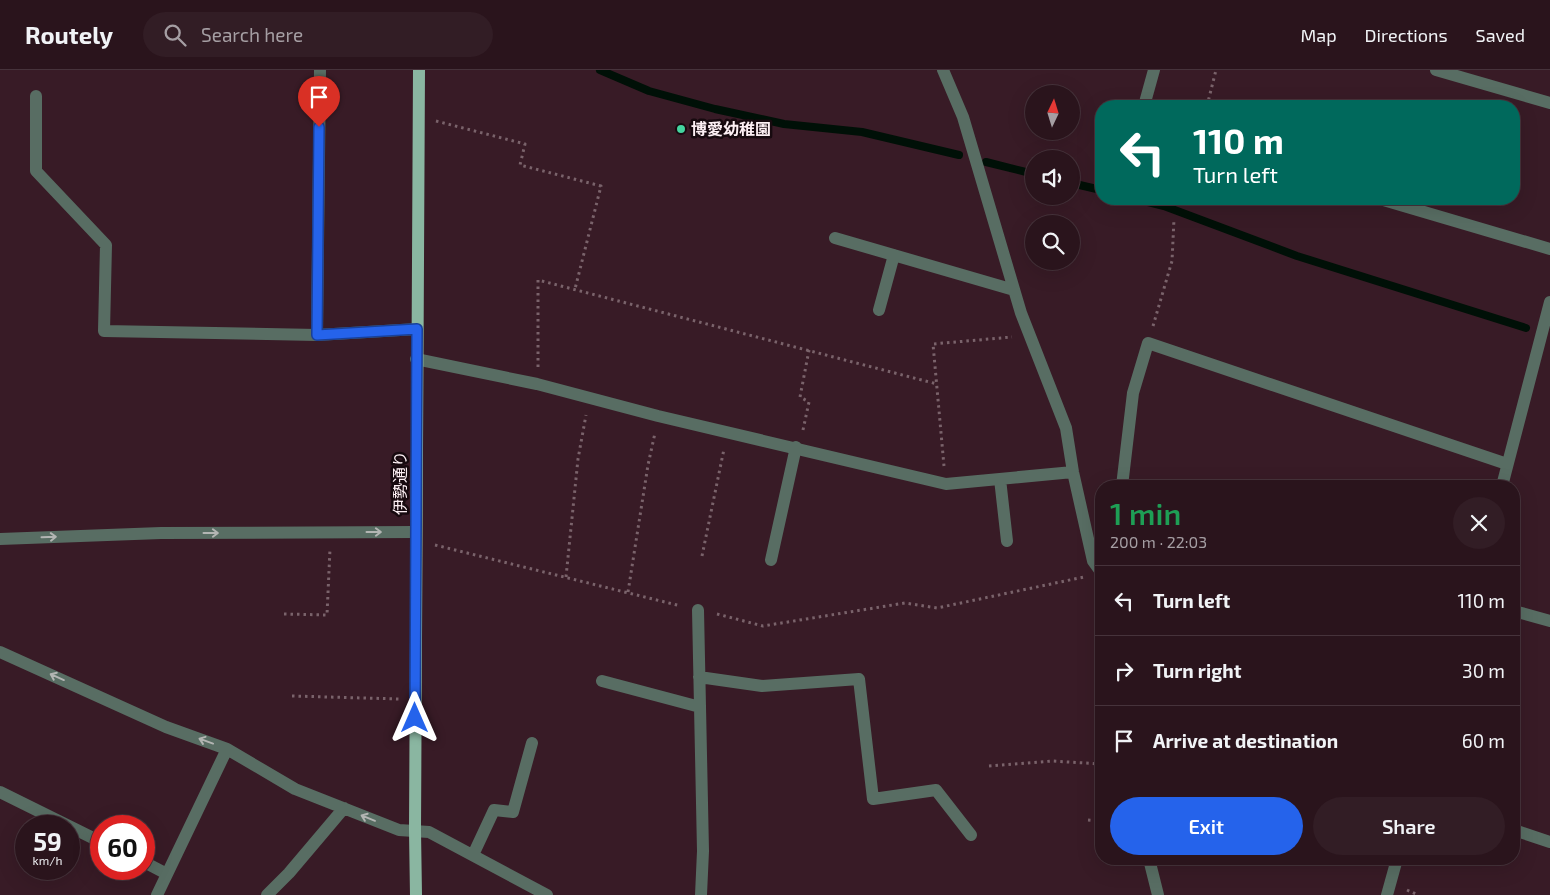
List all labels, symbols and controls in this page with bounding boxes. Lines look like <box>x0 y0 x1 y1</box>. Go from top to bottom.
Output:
search box <box>143 12 493 57</box>
text: Routely <box>25 20 113 49</box>
icon: search <box>161 21 189 49</box>
text: Search here <box>201 23 303 46</box>
text: Map <box>1300 24 1337 46</box>
text: Directions <box>1365 24 1448 46</box>
text: Saved <box>1476 24 1525 46</box>
pin <box>298 76 340 127</box>
icon: arrive <box>305 83 333 111</box>
north arrow <box>1025 85 1080 140</box>
map controls <box>1025 85 1080 270</box>
place label: 博愛幼稚園 <box>691 119 771 138</box>
text: 110 m <box>1193 119 1284 161</box>
icon: left <box>1110 120 1175 185</box>
marker: 博愛幼稚園 <box>675 123 687 135</box>
button: sound <box>1025 150 1080 205</box>
text: Turn left <box>1193 161 1278 187</box>
button: search <box>1025 215 1080 270</box>
street label: 伊勢通り <box>390 451 409 515</box>
text: 1 min <box>1110 495 1181 531</box>
button: close <box>1453 497 1505 549</box>
one-way arrow <box>365 527 381 537</box>
one-way arrow <box>202 528 219 538</box>
text: 200 m · 22:03 <box>1110 532 1207 551</box>
one-way arrow <box>40 533 56 542</box>
icon: left <box>1110 587 1138 615</box>
text: Turn left <box>1153 589 1230 612</box>
text: 110 m <box>1458 589 1505 612</box>
icon: right <box>1110 657 1138 685</box>
text: Turn right <box>1153 659 1241 682</box>
text: 30 m <box>1462 659 1505 682</box>
one-way arrow <box>50 672 65 682</box>
position arrow <box>388 691 440 743</box>
icon: arrive <box>1110 727 1138 755</box>
text: Arrive at destination <box>1153 729 1338 752</box>
text: 60 m <box>1462 729 1505 752</box>
one-way arrow <box>199 736 214 745</box>
button: Exit <box>1110 797 1303 855</box>
button: Share <box>1313 797 1505 855</box>
one-way arrow <box>361 813 376 822</box>
speed limit sign: 60 <box>90 815 155 880</box>
text: 59 <box>33 826 62 856</box>
text: km/h <box>33 853 62 867</box>

